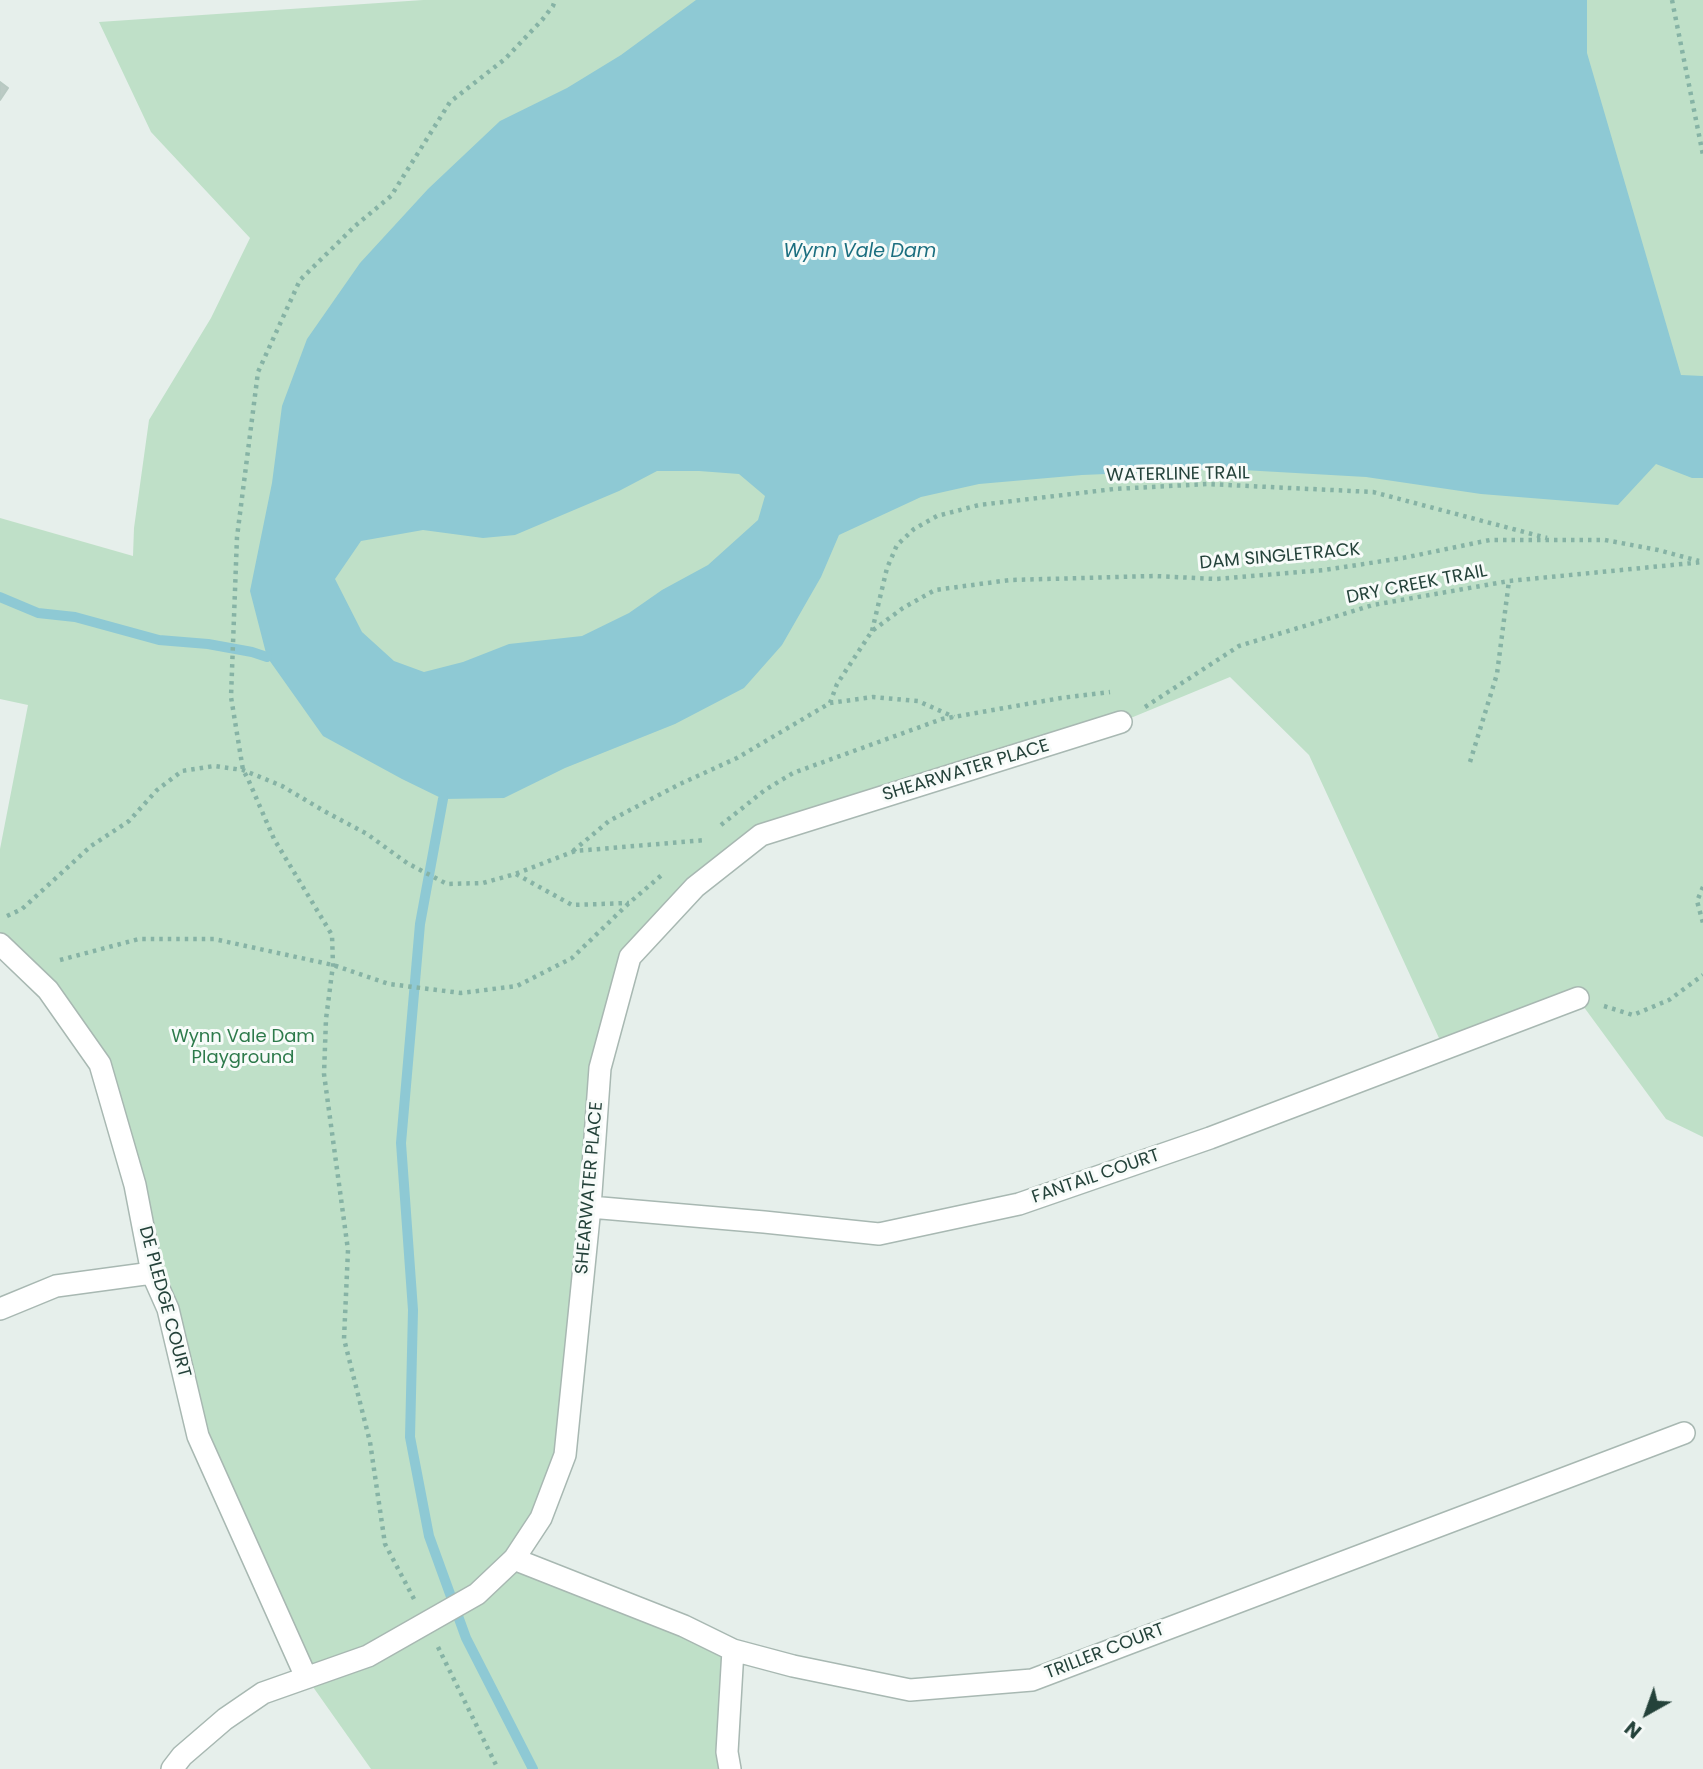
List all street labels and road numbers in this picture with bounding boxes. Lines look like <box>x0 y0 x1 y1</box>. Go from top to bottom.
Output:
street label: WATERLINE TRAIL <box>1106 463 1250 487</box>
street label: DAM SINGLETRACK <box>1199 539 1361 575</box>
street label: DRY CREEK TRAIL <box>1345 561 1489 609</box>
street label: SHEARWATER PLACE <box>880 735 1052 807</box>
street label: SHEARWATER PLACE <box>572 1101 608 1275</box>
street label: FANTAIL COURT <box>1029 1145 1163 1209</box>
street label: DE PLEDGE COURT <box>133 1224 195 1380</box>
street label: TRILLER COURT <box>1042 1619 1168 1685</box>

